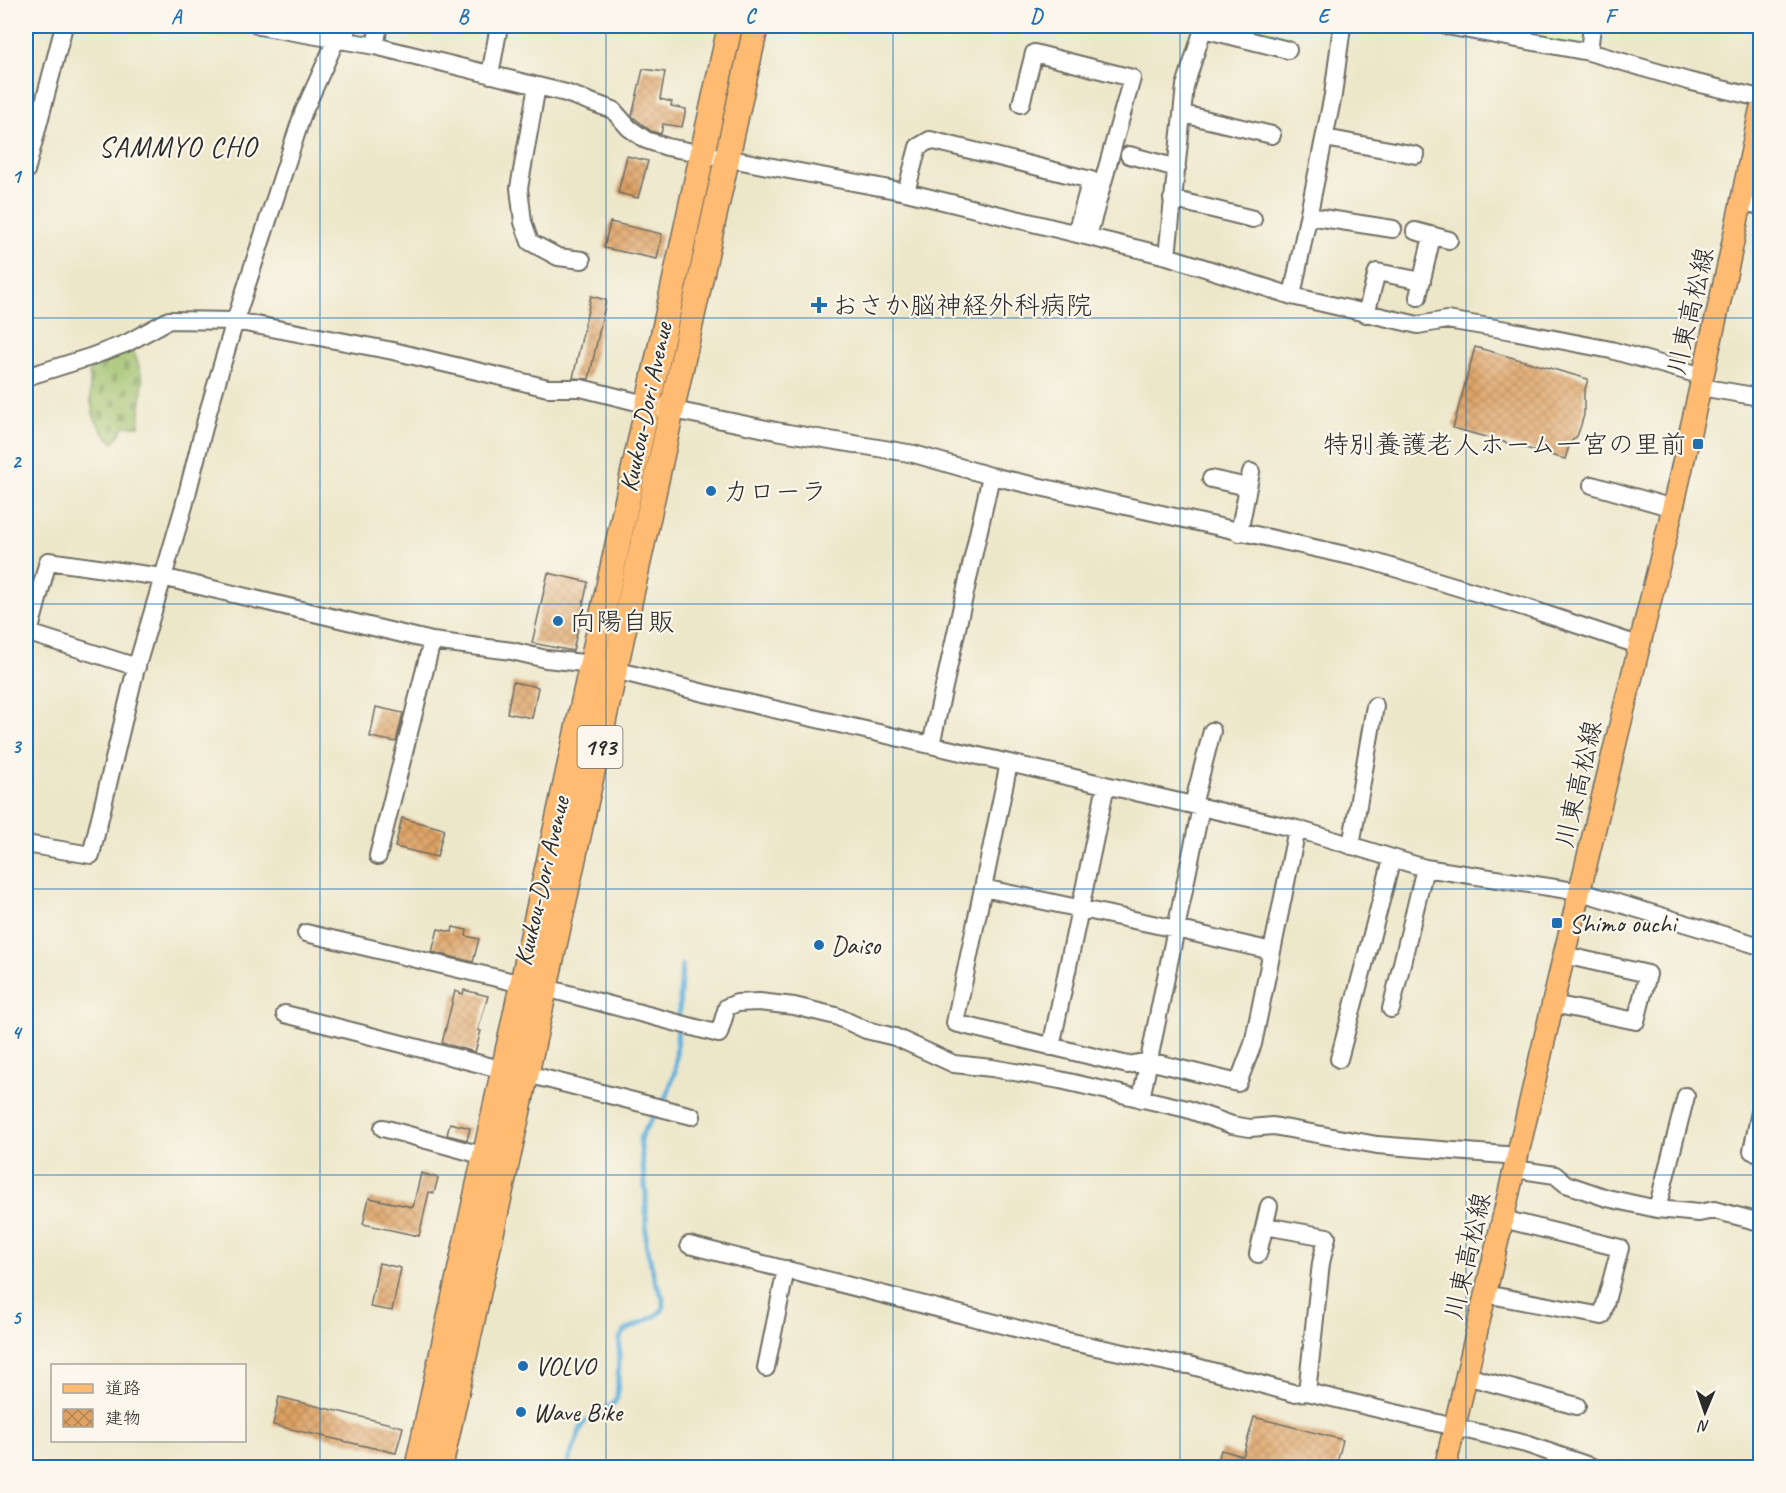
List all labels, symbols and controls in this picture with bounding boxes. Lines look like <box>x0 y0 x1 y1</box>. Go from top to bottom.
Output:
text: A <box>171 4 183 29</box>
text: B <box>458 4 470 29</box>
text: C <box>745 4 757 29</box>
text: D <box>1030 4 1044 29</box>
text: E <box>1318 4 1332 29</box>
text: F <box>1605 4 1619 29</box>
district label: SAMMYO CHO <box>99 129 259 164</box>
text: 1 <box>12 164 23 189</box>
street label: 川東高松線 <box>1660 244 1721 378</box>
place label: おさか脳神経外科病院 <box>832 289 1092 322</box>
marker: おさか脳神経外科病院 <box>810 296 828 314</box>
street label: Kuukou-Dori Avenue <box>611 318 680 495</box>
place label: 特別養護老人ホーム一宮の里前 <box>1323 428 1686 461</box>
marker: 特別養護老人ホーム一宮の里前 <box>1691 437 1705 451</box>
text: 2 <box>12 449 23 474</box>
place label: カローラ <box>723 475 827 508</box>
marker: カローラ <box>704 484 718 498</box>
place label: 向陽自販 <box>570 605 674 638</box>
marker: 向陽自販 <box>551 614 565 628</box>
street label: 川東高松線 <box>1548 717 1609 851</box>
road number: 193 <box>578 726 622 768</box>
text: 3 <box>12 734 23 759</box>
street label: Kuukou-Dori Avenue <box>506 792 577 969</box>
place label: Shimo ouchi <box>1569 907 1679 940</box>
marker: Shimo ouchi <box>1550 916 1564 930</box>
place label: Daiso <box>831 929 882 962</box>
marker: Daiso <box>812 938 826 952</box>
text: 4 <box>12 1020 24 1045</box>
street label: 川東高松線 <box>1437 1189 1498 1323</box>
text: 5 <box>12 1305 23 1330</box>
place label: VOLVO <box>535 1350 598 1383</box>
marker: VOLVO <box>516 1359 530 1373</box>
legend <box>51 1364 246 1442</box>
text: 道路 <box>105 1377 141 1399</box>
north arrow <box>1675 1382 1735 1442</box>
place label: Wave Bike <box>533 1396 625 1429</box>
marker: Wave Bike <box>514 1405 528 1419</box>
text: 建物 <box>105 1407 141 1429</box>
text: N <box>1696 1416 1710 1436</box>

